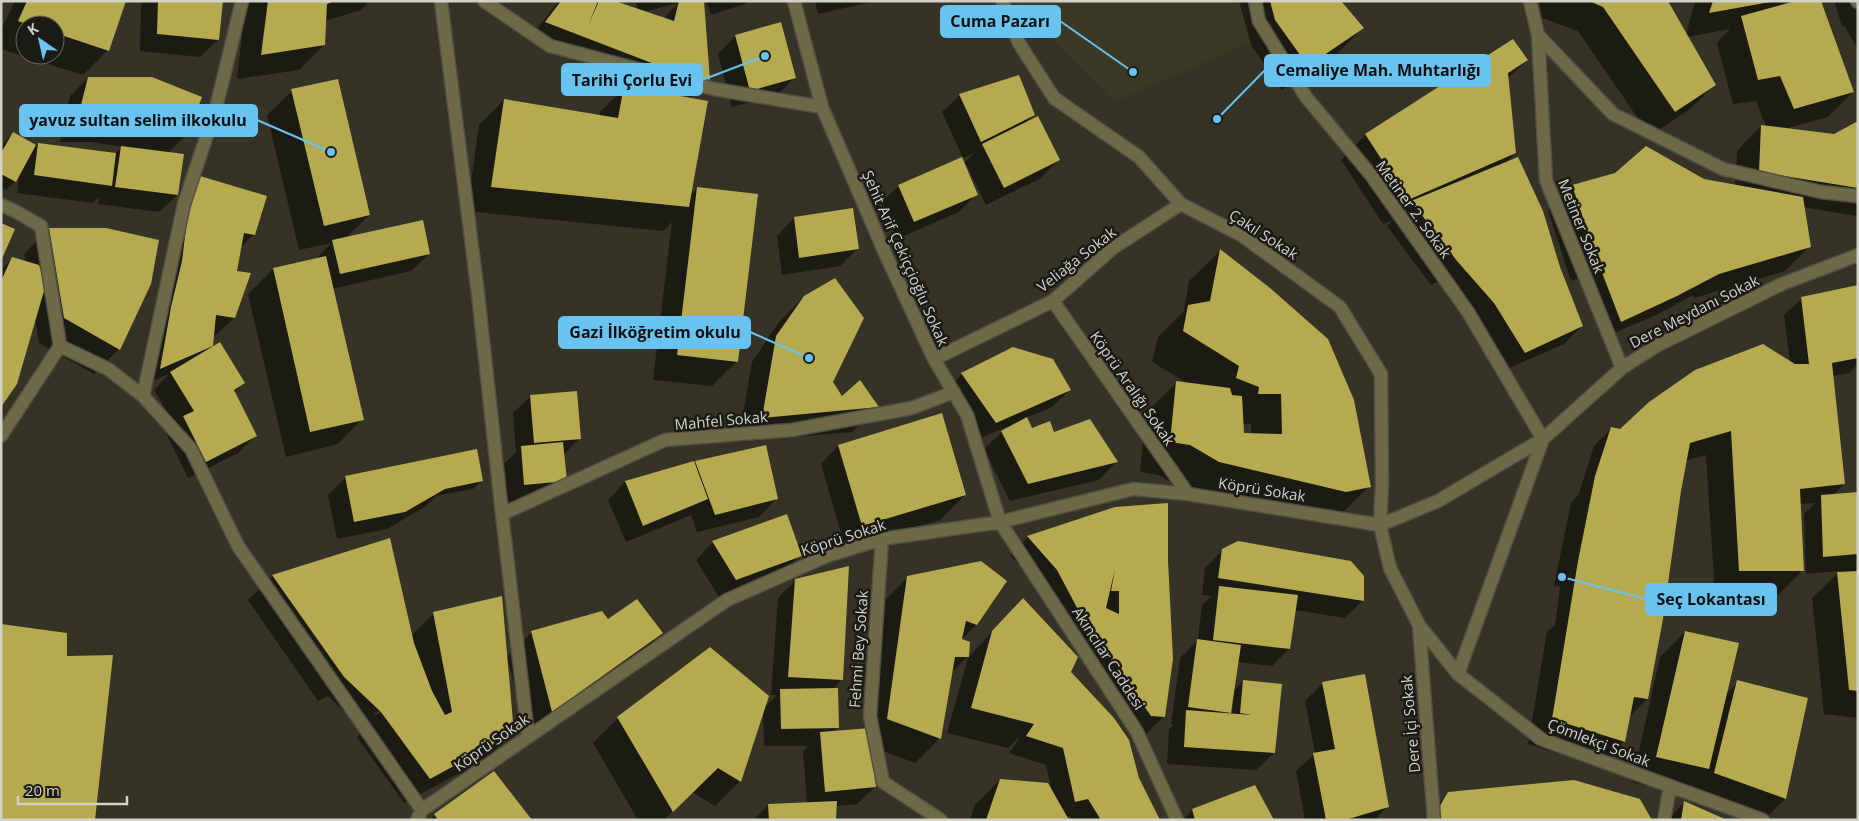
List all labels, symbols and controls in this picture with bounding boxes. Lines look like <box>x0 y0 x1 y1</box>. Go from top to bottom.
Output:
callout: Cuma Pazarı <box>941 6 1060 37</box>
text: Cuma Pazarı <box>950 10 1050 32</box>
north arrow <box>15 15 65 65</box>
text: K <box>23 18 42 39</box>
callout: Cemaliye Mah. Muhtarlığı <box>1265 55 1490 86</box>
text: Cemaliye Mah. Muhtarlığı <box>1275 59 1481 81</box>
callout: Tarihi Çorlu Evi <box>562 64 702 95</box>
text: Tarihi Çorlu Evi <box>572 69 692 91</box>
callout: yavuz sultan selim ilkokulu <box>20 105 257 136</box>
text: yavuz sultan selim ilkokulu <box>29 109 247 131</box>
street label: Metiner 2. Sokak <box>1372 156 1456 262</box>
street label: Şehit Arif Çekiççioğlu Sokak <box>858 167 954 349</box>
street label: Metiner Sokak <box>1554 176 1610 276</box>
street label: Çakıl Sokak <box>1226 204 1302 264</box>
street label: Veliağa Sokak <box>1032 222 1120 296</box>
street label: Dere Meydanı Sokak <box>1626 270 1762 352</box>
callout: Gazi İlköğretim okulu <box>559 317 750 348</box>
text: Gazi İlköğretim okulu <box>569 321 741 343</box>
street label: Köprü Aralığı Sokak <box>1086 327 1180 449</box>
street label: Mahfel Sokak <box>674 406 769 434</box>
street label: Köprü Sokak <box>1217 472 1307 506</box>
street label: Köprü Sokak <box>798 514 888 560</box>
callout: Seç Lokantası <box>1646 584 1776 615</box>
text: Seç Lokantası <box>1656 588 1766 610</box>
street label: Fehmi Bey Sokak <box>844 589 872 708</box>
street label: Akıncılar Caddesi <box>1068 603 1150 713</box>
street label: Dere İçi Sokak <box>1396 674 1424 774</box>
street label: Köprü Sokak <box>449 709 533 775</box>
street label: Çömlekçi Sokak <box>1545 713 1653 771</box>
scale bar <box>18 774 126 806</box>
text: 20 m <box>25 780 60 800</box>

